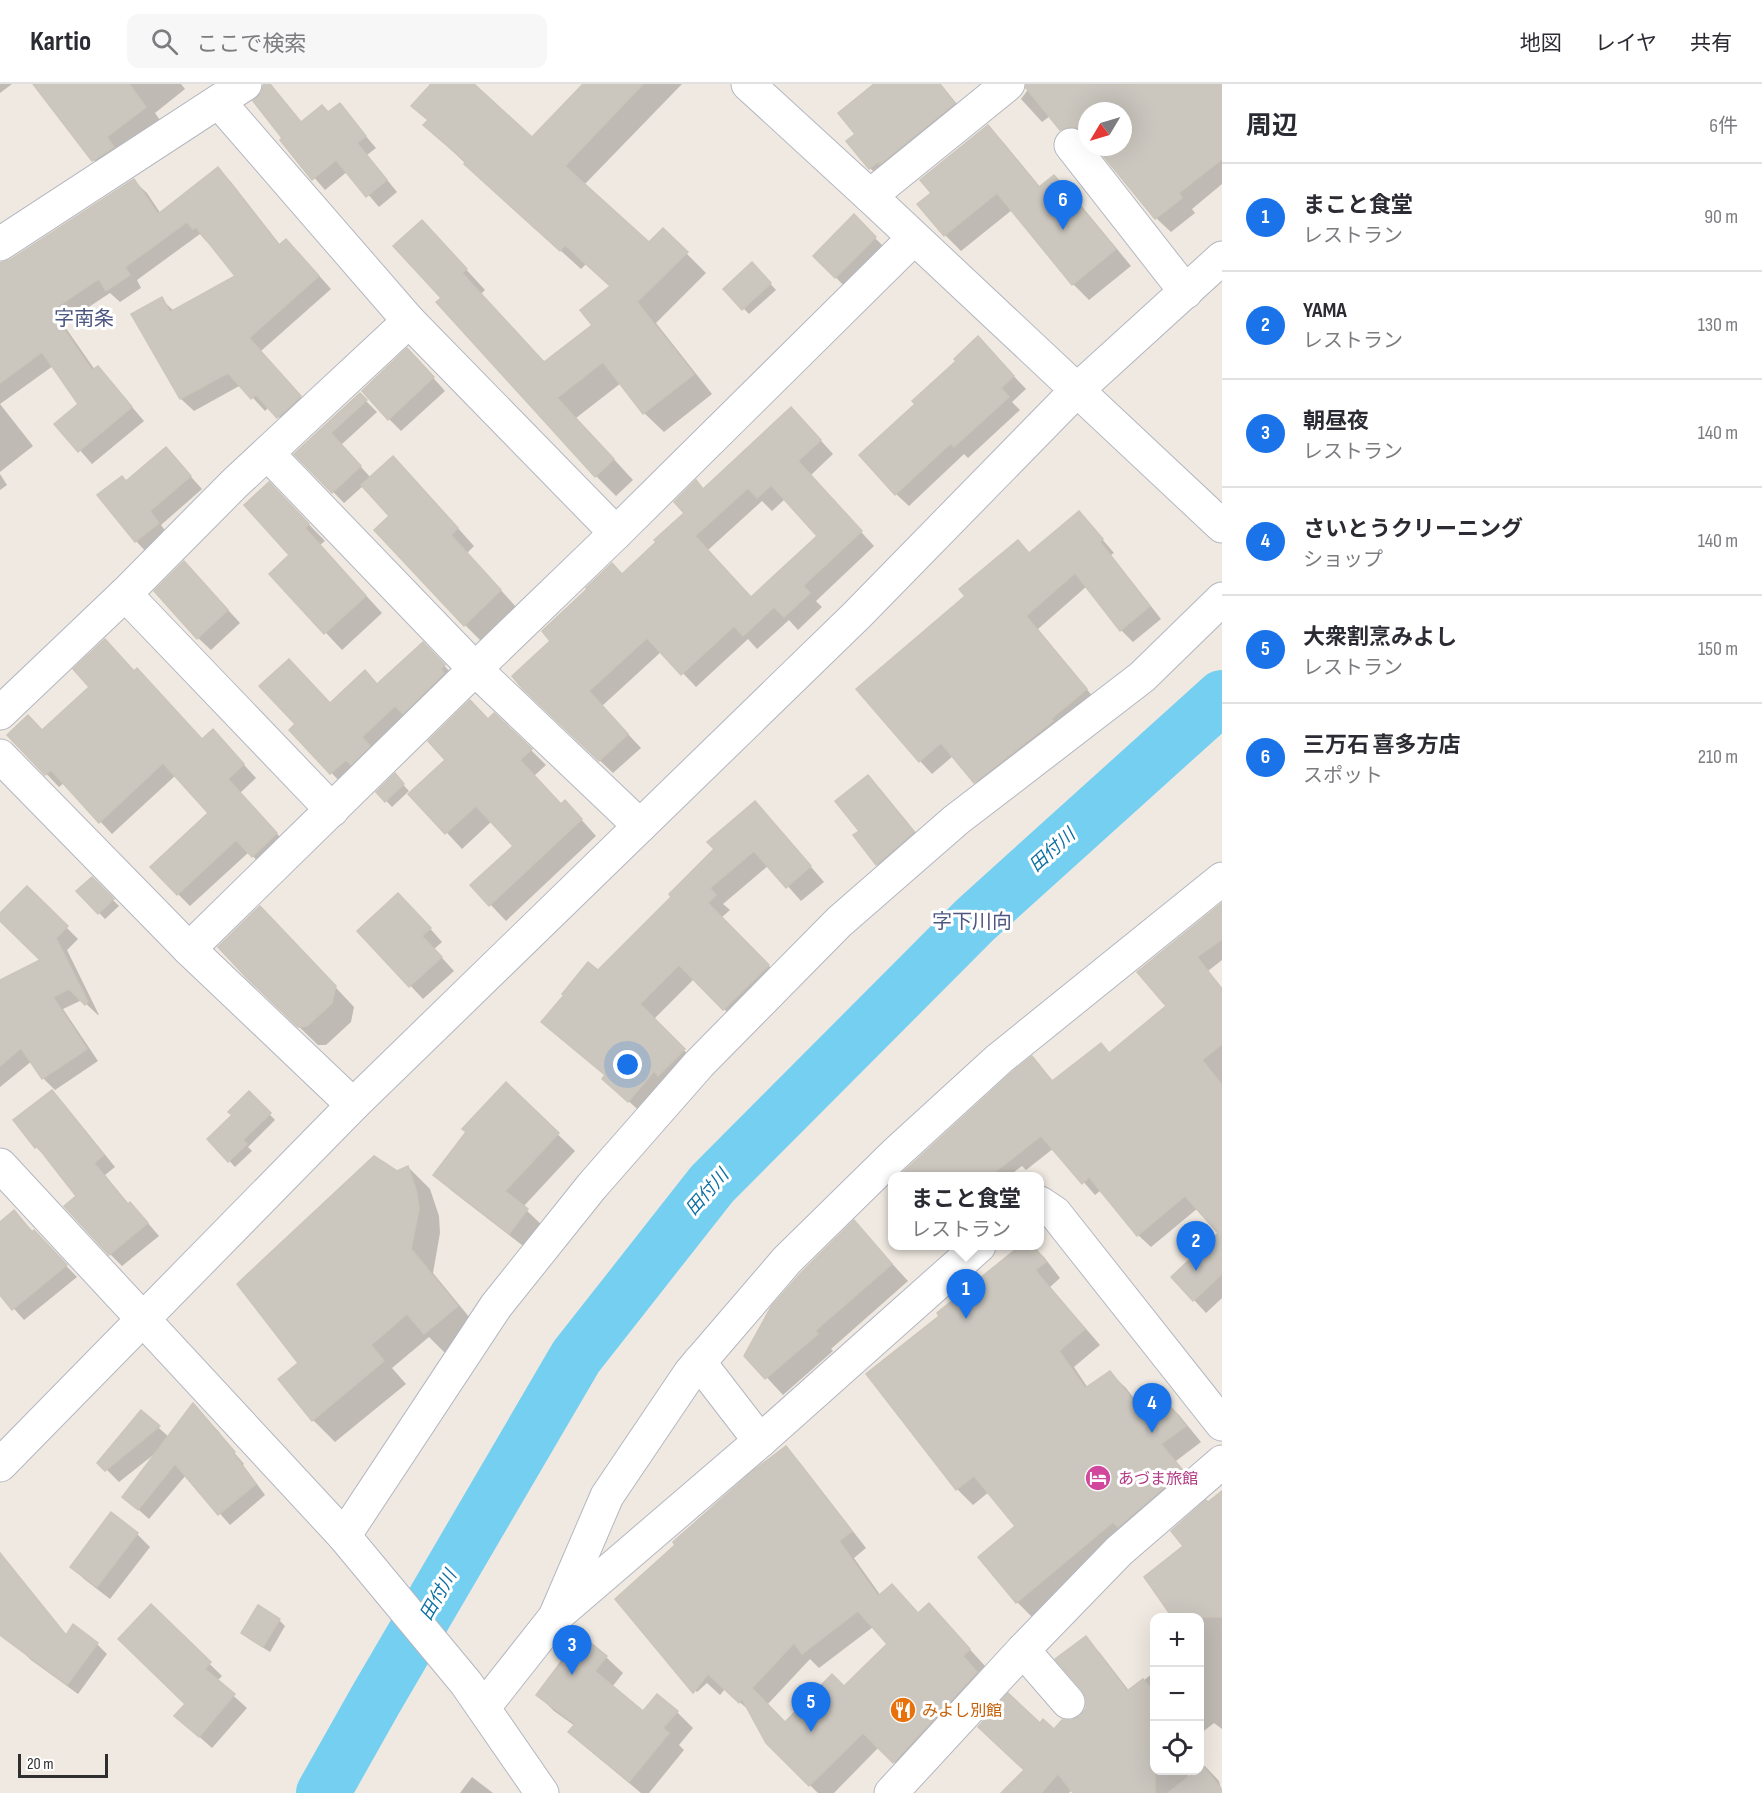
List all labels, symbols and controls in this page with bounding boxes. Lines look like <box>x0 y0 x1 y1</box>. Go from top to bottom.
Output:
search box <box>127 14 547 68</box>
text: Kartio <box>30 25 91 58</box>
icon: search <box>148 25 181 58</box>
text: ここで検索 <box>196 31 306 58</box>
text: 地図 <box>1520 31 1562 56</box>
text: レイヤ <box>1595 31 1657 56</box>
text: 共有 <box>1690 31 1732 56</box>
north arrow <box>1078 102 1132 156</box>
text: 周辺 <box>1246 111 1298 142</box>
text: 6件 <box>1709 114 1738 138</box>
pin: 6 <box>1044 180 1082 230</box>
text: まこと食堂 <box>1303 192 1413 219</box>
text: 1 <box>1262 205 1269 229</box>
text: 90 m <box>1704 205 1738 229</box>
text: レストラン <box>1303 224 1403 248</box>
text: YAMA <box>1303 297 1347 324</box>
district label: 字南条 <box>54 307 114 331</box>
text: 2 <box>1261 313 1270 337</box>
text: 130 m <box>1698 313 1738 337</box>
text: レストラン <box>1303 329 1403 353</box>
text: 朝昼夜 <box>1303 408 1369 435</box>
text: 3 <box>1261 421 1270 445</box>
text: 140 m <box>1698 421 1738 445</box>
text: レストラン <box>1303 440 1403 464</box>
text: さいとうクリーニング <box>1303 516 1523 543</box>
text: 4 <box>1261 529 1270 553</box>
text: 140 m <box>1698 529 1738 553</box>
text: ショップ <box>1303 548 1383 572</box>
text: 大衆割烹みよし <box>1303 624 1457 651</box>
text: 5 <box>1261 637 1270 661</box>
text: 150 m <box>1698 637 1738 661</box>
text: レストラン <box>1303 656 1403 680</box>
text: 三万石 喜多方店 <box>1303 732 1460 759</box>
text: 6 <box>1261 745 1270 769</box>
text: 210 m <box>1698 745 1738 769</box>
text: スポット <box>1303 764 1383 788</box>
water label: 田付川 <box>1025 823 1081 876</box>
district label: 字下川向 <box>932 910 1012 934</box>
your location <box>613 1050 642 1079</box>
water label: 田付川 <box>682 1164 734 1220</box>
popup <box>888 1172 1044 1250</box>
text: まこと食堂 <box>911 1186 1021 1213</box>
text: レストラン <box>911 1218 1011 1242</box>
pin: 2 <box>1176 1222 1216 1271</box>
pin: 1 <box>946 1270 986 1319</box>
pin: 4 <box>1132 1384 1172 1433</box>
hotel icon: あづま旅館 <box>1083 1463 1113 1493</box>
place label: あづま旅館 <box>1118 1470 1198 1489</box>
water label: 田付川 <box>416 1565 462 1624</box>
map controls <box>1150 1613 1204 1775</box>
button: + <box>1150 1613 1204 1667</box>
pin: 3 <box>552 1626 592 1675</box>
button: − <box>1150 1667 1204 1721</box>
pin: 5 <box>792 1682 830 1732</box>
restaurant icon: みよし別館 <box>888 1695 918 1725</box>
place label: みよし別館 <box>922 1702 1002 1721</box>
button: locate <box>1150 1721 1204 1775</box>
scale bar <box>18 1751 108 1778</box>
text: 20 m <box>27 1755 54 1774</box>

